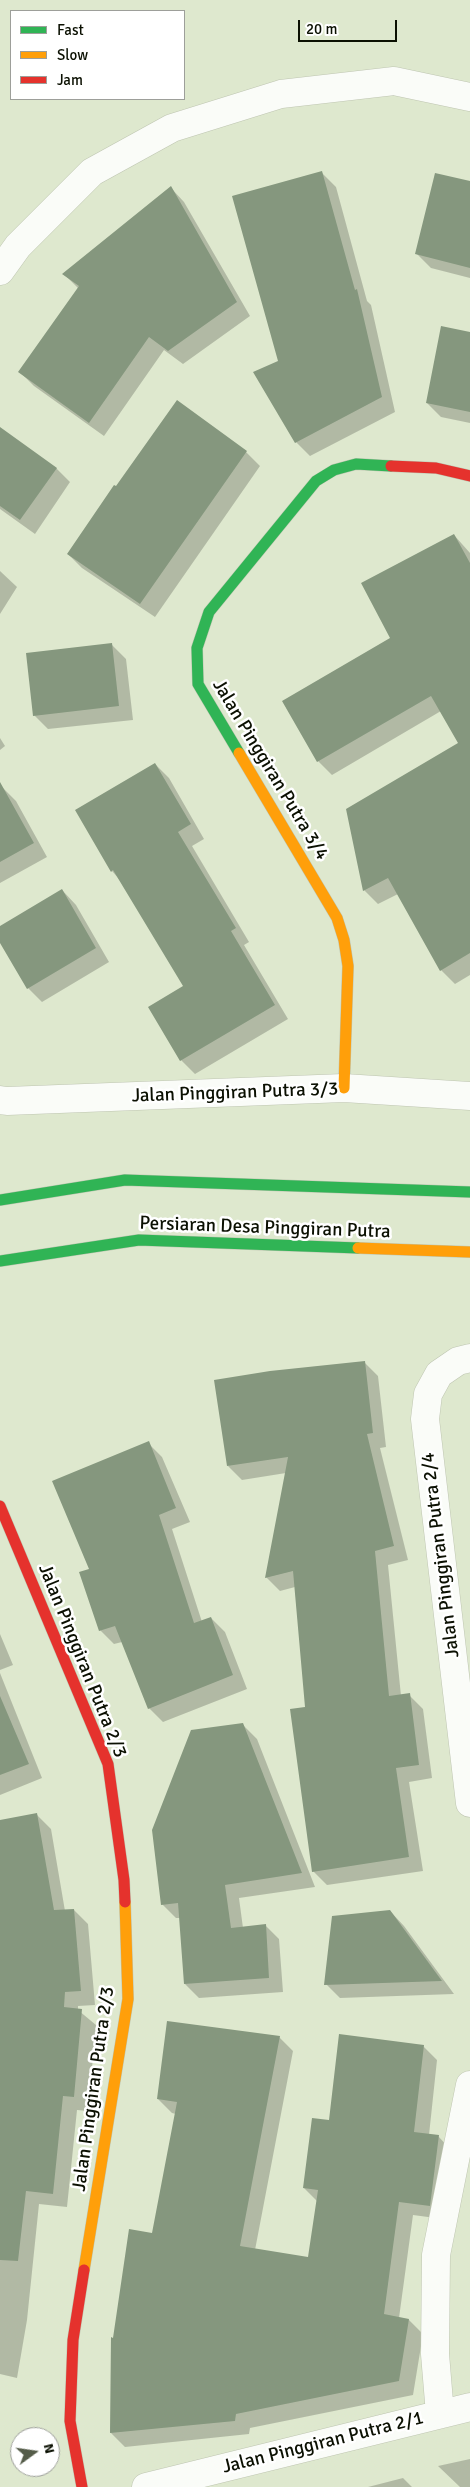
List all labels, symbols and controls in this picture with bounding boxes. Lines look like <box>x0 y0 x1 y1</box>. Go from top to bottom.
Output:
legend <box>10 10 185 100</box>
scale bar <box>300 10 399 42</box>
text: 20 m <box>306 20 337 38</box>
text: Fast <box>57 21 84 39</box>
text: Slow <box>57 46 88 64</box>
text: Jam <box>57 71 83 89</box>
street label: Jalan Pinggiran Putra 3/4 <box>207 676 333 864</box>
street label: Jalan Pinggiran Putra 3/3 <box>131 1078 339 1108</box>
street label: Persiaran Desa Pinggiran Putra <box>139 1212 391 1244</box>
street label: Jalan Pinggiran Putra 2/4 <box>417 1451 465 1659</box>
street label: Jalan Pinggiran Putra 2/3 <box>33 1561 131 1761</box>
street label: Jalan Pinggiran Putra 2/3 <box>68 1985 120 2193</box>
street label: Jalan Pinggiran Putra 2/1 <box>220 2407 426 2479</box>
north arrow <box>10 2427 60 2477</box>
text: N <box>40 2442 58 2455</box>

